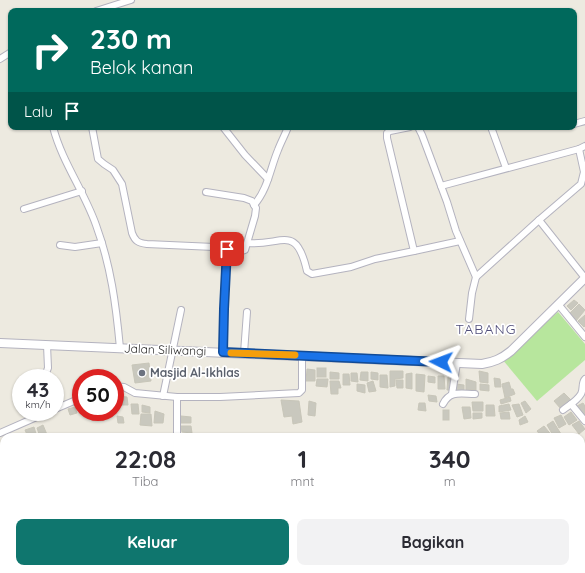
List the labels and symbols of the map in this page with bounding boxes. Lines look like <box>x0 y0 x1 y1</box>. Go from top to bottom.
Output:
pin <box>210 232 244 266</box>
district label: TABANG <box>456 320 516 338</box>
street label: Jalan Siliwangi <box>124 341 206 358</box>
position arrow <box>420 341 462 383</box>
place label: Masjid Al-Ikhlas <box>150 365 240 380</box>
marker: Masjid Al-Ikhlas <box>137 368 147 378</box>
speed limit sign: 50 <box>72 369 124 421</box>

